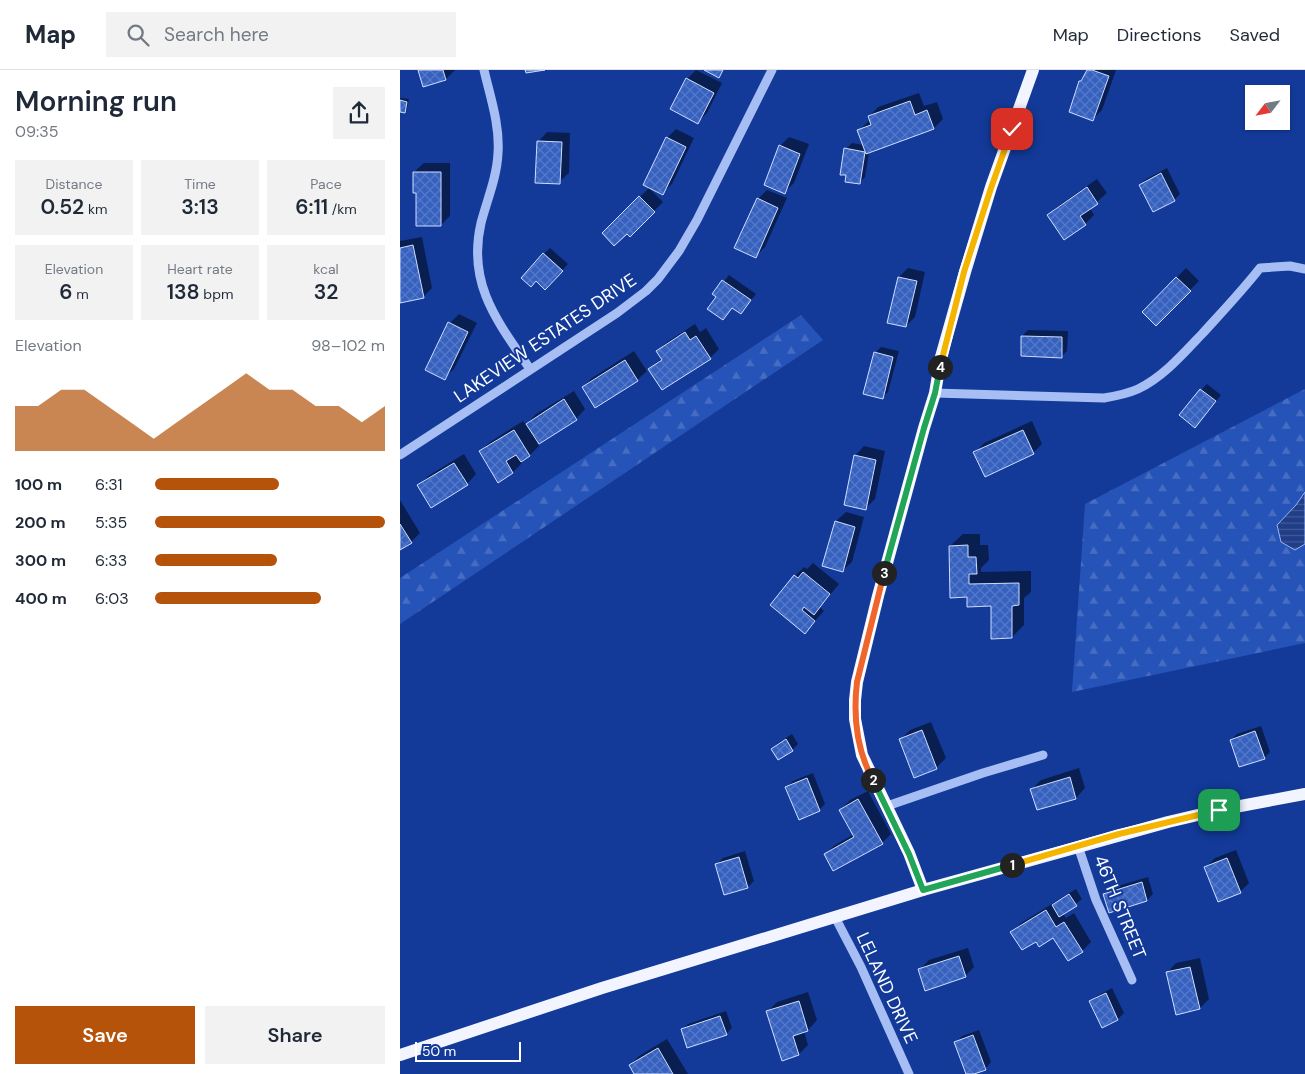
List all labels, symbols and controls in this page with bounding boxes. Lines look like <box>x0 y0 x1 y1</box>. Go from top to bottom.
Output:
search box <box>106 12 456 57</box>
text: Map <box>25 19 76 50</box>
icon: search <box>124 21 152 49</box>
text: Search here <box>164 22 269 47</box>
text: Map <box>1053 23 1089 47</box>
text: Directions <box>1117 23 1202 47</box>
text: Saved <box>1230 23 1280 47</box>
text: Morning run <box>15 83 177 120</box>
north arrow <box>1245 85 1290 130</box>
map controls <box>1245 85 1290 130</box>
button: share <box>333 87 385 139</box>
pin <box>991 108 1033 150</box>
icon: check <box>998 115 1026 143</box>
text: 09:35 <box>15 121 58 142</box>
text: Distance <box>46 175 102 193</box>
text: Time <box>184 175 216 193</box>
text: Pace <box>310 175 342 193</box>
text: 0.52 <box>41 193 84 221</box>
text: 3:13 <box>181 193 219 221</box>
text: 6:11 <box>295 193 328 221</box>
text: km <box>84 200 107 218</box>
text: /km <box>328 200 357 218</box>
text: Elevation <box>45 260 103 278</box>
text: Heart rate <box>167 260 233 278</box>
text: kcal <box>313 260 339 278</box>
street label: LAKEVIEW ESTATES DRIVE <box>449 268 641 408</box>
text: 6 <box>59 278 73 306</box>
text: 138 <box>167 278 200 306</box>
text: 32 <box>314 278 338 306</box>
text: m <box>73 285 89 303</box>
text: bpm <box>200 285 233 303</box>
text: Elevation <box>15 335 82 356</box>
text: 98–102 m <box>311 335 385 356</box>
pin: 4 <box>928 354 952 380</box>
text: 4 <box>936 358 945 376</box>
text: 100 m <box>15 474 62 495</box>
text: 6:31 <box>95 474 122 495</box>
text: 200 m <box>15 512 66 533</box>
text: 5:35 <box>95 512 127 533</box>
text: 300 m <box>15 550 66 571</box>
text: 6:33 <box>95 550 127 571</box>
pin: 3 <box>872 560 896 586</box>
text: 3 <box>880 564 889 582</box>
text: 400 m <box>15 588 67 609</box>
text: 6:03 <box>95 588 129 609</box>
pin: 2 <box>860 768 886 792</box>
text: 2 <box>869 771 878 789</box>
pin <box>1198 789 1240 831</box>
icon: arrive <box>1205 796 1233 824</box>
street label: 46TH STREET <box>1088 851 1152 963</box>
pin: 1 <box>1000 852 1024 878</box>
text: 1 <box>1010 856 1015 874</box>
street label: LELAND DRIVE <box>851 928 923 1048</box>
button: Save <box>15 1006 195 1064</box>
button: Share <box>205 1006 385 1064</box>
scale bar <box>415 1039 521 1062</box>
text: 50 m <box>422 1042 456 1060</box>

